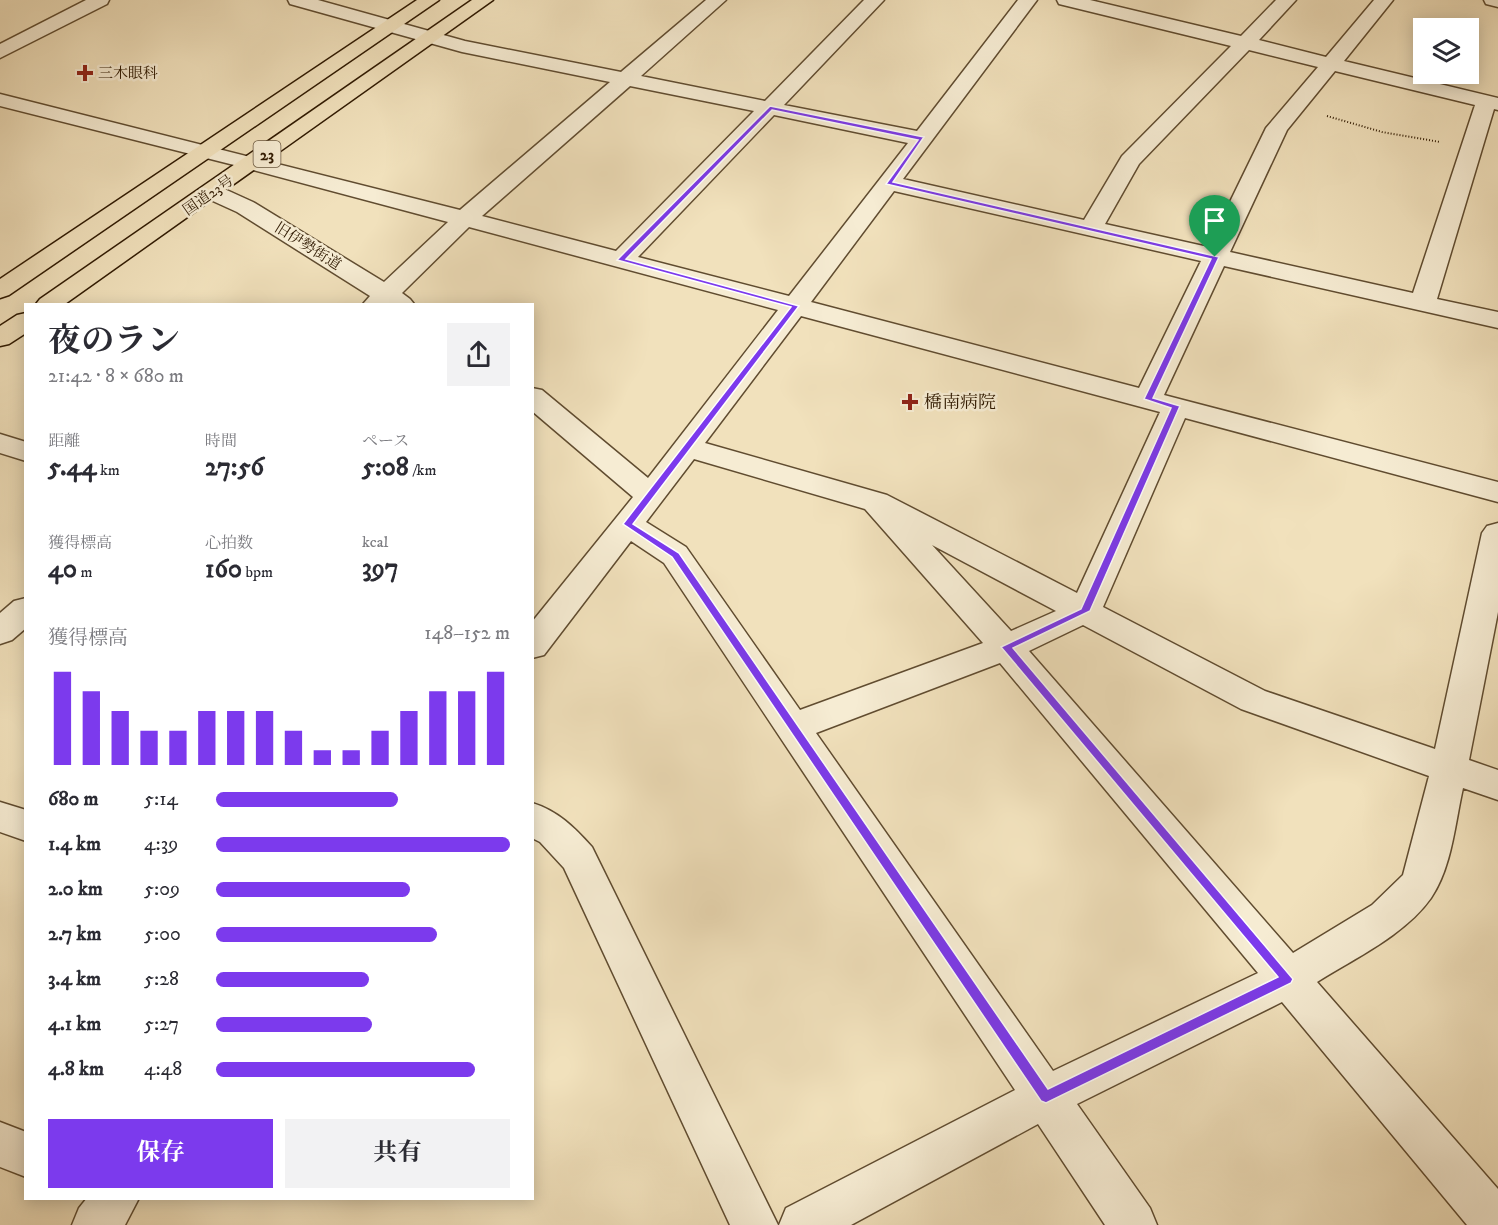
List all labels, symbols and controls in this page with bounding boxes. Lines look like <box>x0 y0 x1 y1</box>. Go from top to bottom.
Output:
map controls <box>1413 18 1479 84</box>
button: layers <box>1413 18 1479 84</box>
marker: 三木眼科 <box>76 64 94 82</box>
place label: 三木眼科 <box>98 64 158 83</box>
road number: 23 <box>254 141 280 167</box>
street label: 国道23号 <box>179 171 237 220</box>
pin <box>1189 195 1240 257</box>
icon: arrive <box>1198 204 1231 237</box>
street label: 旧伊勢街道 <box>271 218 345 274</box>
text: 夜のラン <box>48 321 180 362</box>
button: share <box>447 323 510 386</box>
text: 21:42 · 8 × 680 m <box>48 364 184 389</box>
place label: 橋南病院 <box>924 392 996 414</box>
marker: 橋南病院 <box>901 393 919 411</box>
text: 距離 <box>48 431 80 451</box>
text: 時間 <box>205 431 237 451</box>
text: ペース <box>362 431 409 451</box>
text: 5.44 <box>48 451 97 484</box>
text: 27:56 <box>205 451 264 484</box>
text: 5:08 <box>362 451 409 484</box>
text: km <box>97 460 120 480</box>
text: /km <box>409 460 436 480</box>
text: kcal <box>362 532 388 552</box>
text: 獲得標高 <box>48 533 112 553</box>
text: 心拍数 <box>205 533 253 553</box>
text: 397 <box>362 552 398 585</box>
text: 40 <box>48 553 77 586</box>
text: 160 <box>205 553 242 586</box>
text: m <box>77 562 92 582</box>
text: bpm <box>242 562 273 582</box>
text: 148–152 m <box>424 621 510 646</box>
text: 獲得標高 <box>48 626 128 651</box>
text: 680 m <box>48 787 99 812</box>
text: 5:14 <box>144 787 178 812</box>
text: 1.4 km <box>48 832 101 857</box>
text: 4:39 <box>144 832 178 857</box>
text: 2.0 km <box>48 877 103 902</box>
text: 5:09 <box>144 877 180 902</box>
text: 2.7 km <box>48 922 101 947</box>
text: 5:00 <box>144 922 181 947</box>
text: 3.4 km <box>48 967 101 992</box>
text: 5:28 <box>144 967 179 992</box>
text: 4.1 km <box>48 1012 101 1037</box>
text: 5:27 <box>144 1012 179 1037</box>
text: 4.8 km <box>48 1057 104 1082</box>
text: 4:48 <box>144 1057 182 1082</box>
button: 保存 <box>48 1119 273 1188</box>
button: 共有 <box>285 1119 510 1188</box>

